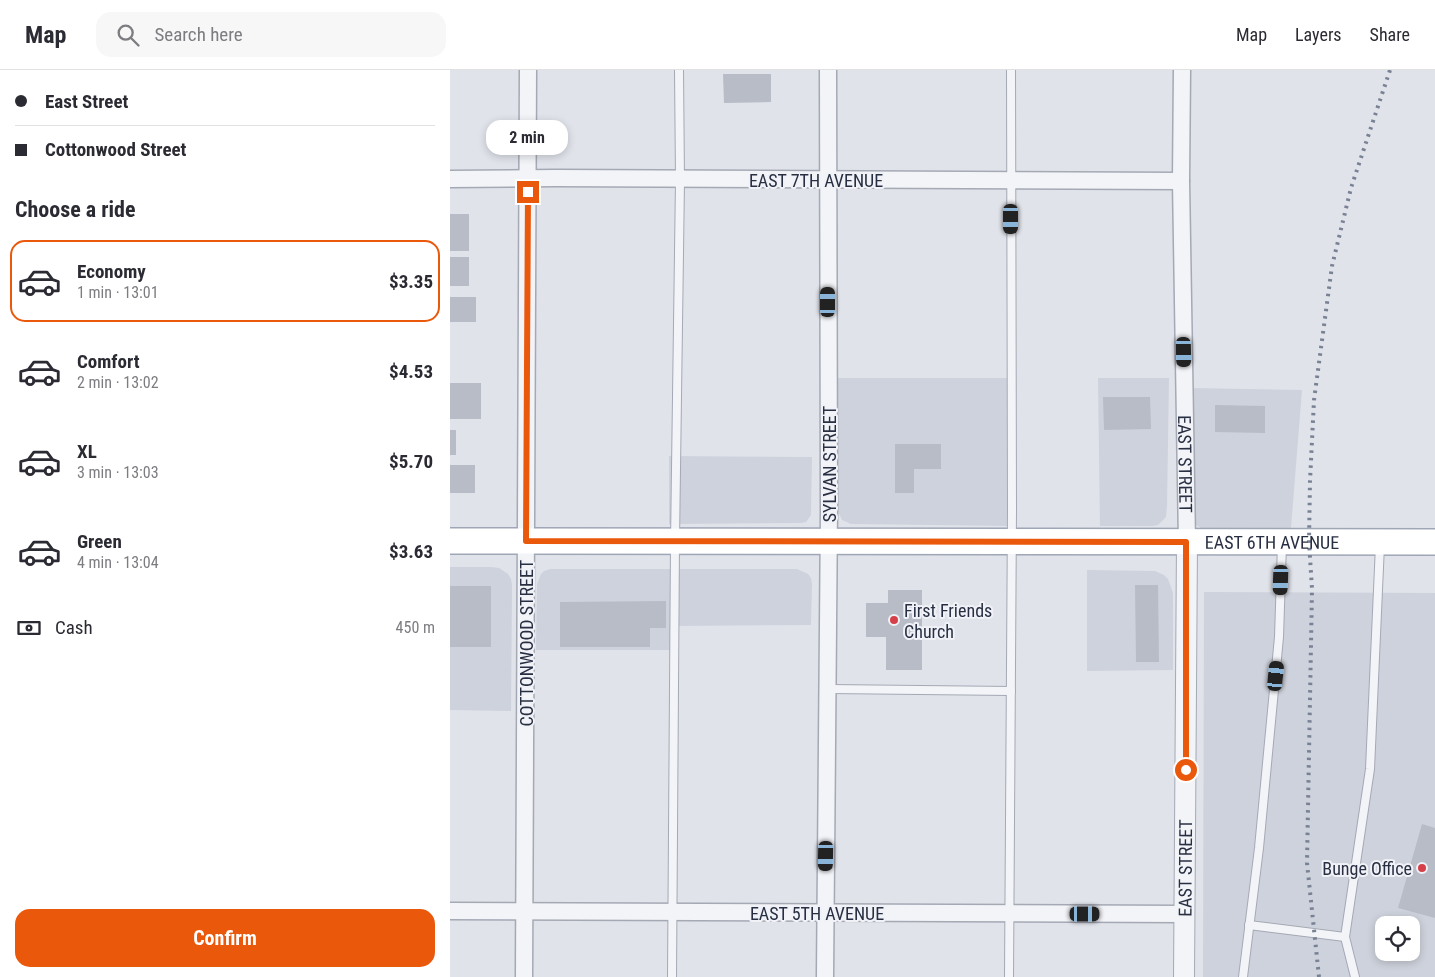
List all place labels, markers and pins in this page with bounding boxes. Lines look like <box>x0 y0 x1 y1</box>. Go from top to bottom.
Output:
place label: First Friends Church <box>904 600 992 642</box>
marker: First Friends Church <box>888 614 900 626</box>
place label: Bunge Office <box>1322 858 1412 879</box>
marker: Bunge Office <box>1416 862 1428 874</box>

